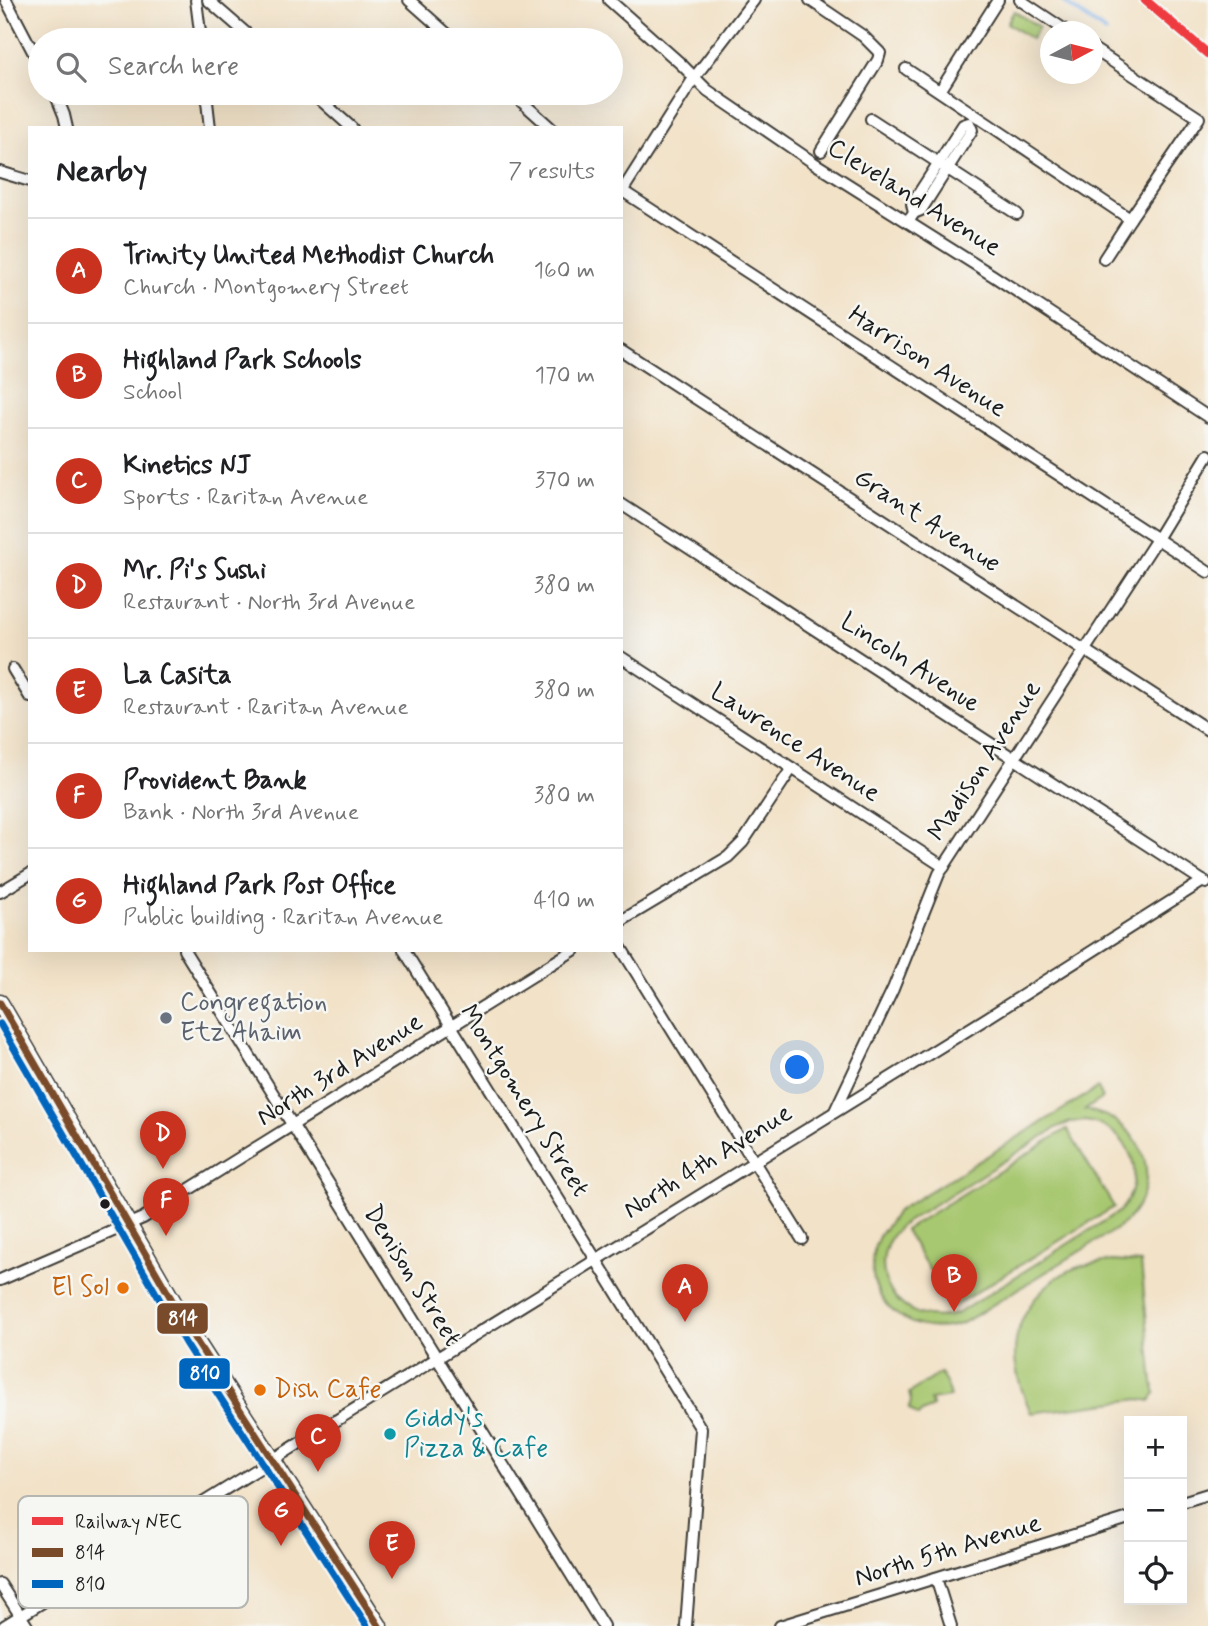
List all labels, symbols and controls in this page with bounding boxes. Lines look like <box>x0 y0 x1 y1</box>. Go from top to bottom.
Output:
north arrow <box>1040 21 1103 84</box>
search box <box>28 28 623 105</box>
icon: search <box>52 48 90 86</box>
text: Search here <box>108 50 239 84</box>
street label: Cleveland Avenue <box>821 131 1007 265</box>
text: Nearby <box>56 152 147 191</box>
text: 7 results <box>508 157 595 187</box>
text: Trinity United Methodist Church <box>123 239 494 273</box>
text: A <box>71 256 87 286</box>
text: 160 m <box>534 256 595 286</box>
text: Church · Montgomery Street <box>123 273 409 303</box>
street label: Harrison Avenue <box>841 298 1013 426</box>
text: Highland Park Schools <box>123 344 362 378</box>
text: B <box>72 361 86 391</box>
text: 170 m <box>535 361 595 391</box>
text: School <box>123 378 183 408</box>
text: Kinetics NJ <box>123 449 251 483</box>
street label: Grant Avenue <box>847 461 1007 581</box>
text: C <box>71 466 87 496</box>
text: 370 m <box>535 466 595 496</box>
text: Sports · Raritan Avenue <box>123 483 368 513</box>
text: Mr. Pi's Sushi <box>123 554 266 588</box>
text: D <box>71 571 87 601</box>
text: 380 m <box>534 571 595 601</box>
text: Restaurant · North 3rd Avenue <box>123 588 415 618</box>
street label: Lincoln Avenue <box>833 605 987 721</box>
text: La Casita <box>123 659 232 693</box>
street label: Madison Avenue <box>920 674 1050 848</box>
street label: Lawrence Avenue <box>704 675 887 811</box>
text: E <box>72 676 86 706</box>
text: 380 m <box>534 676 595 706</box>
text: Restaurant · Raritan Avenue <box>123 693 409 723</box>
text: Provident Bank <box>123 764 307 798</box>
text: F <box>73 781 85 811</box>
text: 380 m <box>534 781 595 811</box>
text: Bank · North 3rd Avenue <box>123 798 359 828</box>
text: Highland Park Post Office <box>123 869 396 903</box>
text: G <box>71 886 87 916</box>
text: 410 m <box>533 886 595 916</box>
text: Public building · Raritan Avenue <box>123 903 443 933</box>
place label: Congregation Etz Ahaim <box>180 986 327 1050</box>
street label: Montgomery Street <box>451 998 597 1204</box>
street label: North 3rd Avenue <box>251 1005 430 1135</box>
marker: Congregation Etz Ahaim <box>158 1010 174 1026</box>
your location <box>780 1050 814 1084</box>
street label: North 4th Avenue <box>617 1096 799 1228</box>
pin: D <box>140 1111 186 1169</box>
pin: F <box>143 1178 189 1236</box>
unlabelled marker <box>98 1197 112 1211</box>
street label: Denison Street <box>355 1199 469 1353</box>
pin: B <box>931 1254 977 1312</box>
pin: A <box>662 1264 708 1322</box>
place label: El Sol <box>51 1271 109 1305</box>
marker: El Sol <box>115 1280 131 1296</box>
line badge: 814 <box>156 1302 209 1335</box>
text: 814 <box>168 1307 199 1332</box>
line badge: 810 <box>178 1357 231 1390</box>
text: 810 <box>190 1362 220 1387</box>
place label: Dish Cafe <box>274 1373 382 1407</box>
marker: Dish Cafe <box>252 1382 268 1398</box>
place label: Giddy's Pizza & Cafe <box>404 1402 548 1466</box>
pin: C <box>295 1414 341 1472</box>
map controls <box>1124 1416 1187 1605</box>
button: + <box>1124 1416 1187 1479</box>
marker: Giddy's Pizza & Cafe <box>382 1426 398 1442</box>
button: − <box>1124 1479 1187 1542</box>
pin: G <box>258 1488 304 1546</box>
legend <box>18 1496 248 1608</box>
street label: North 5th Avenue <box>851 1506 1046 1596</box>
text: Railway NEC <box>75 1510 182 1536</box>
pin: E <box>369 1521 415 1579</box>
text: 814 <box>75 1541 105 1566</box>
button: locate <box>1124 1542 1187 1605</box>
text: 810 <box>75 1573 105 1598</box>

